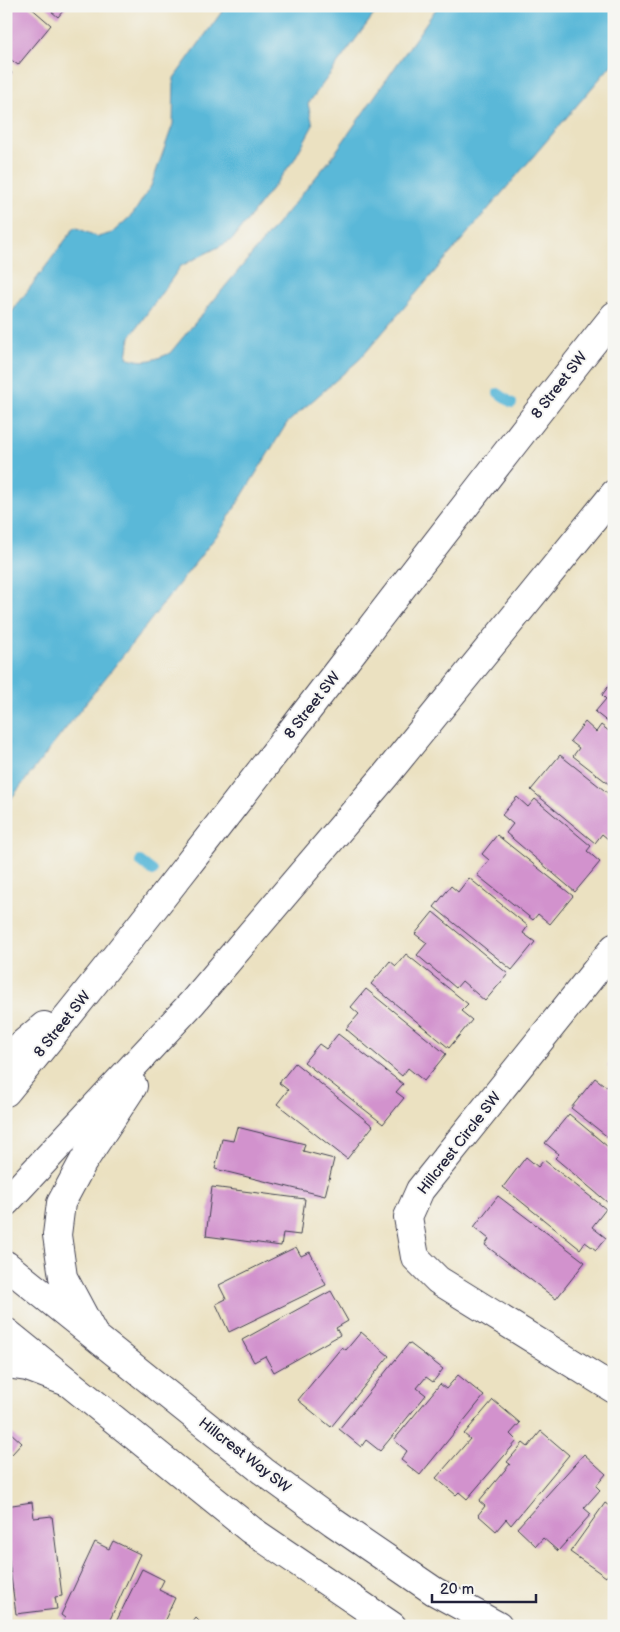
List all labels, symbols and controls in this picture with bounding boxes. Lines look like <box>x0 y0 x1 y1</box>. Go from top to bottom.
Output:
street label: 8 Street SW <box>527 348 592 423</box>
street label: 8 Street SW <box>280 668 345 743</box>
street label: 8 Street SW <box>30 987 95 1061</box>
street label: Hillcrest Circle SW <box>413 1088 506 1198</box>
street label: Hillcrest Way SW <box>195 1413 295 1498</box>
scale bar <box>432 1572 536 1604</box>
text: 20 m <box>440 1580 474 1599</box>

